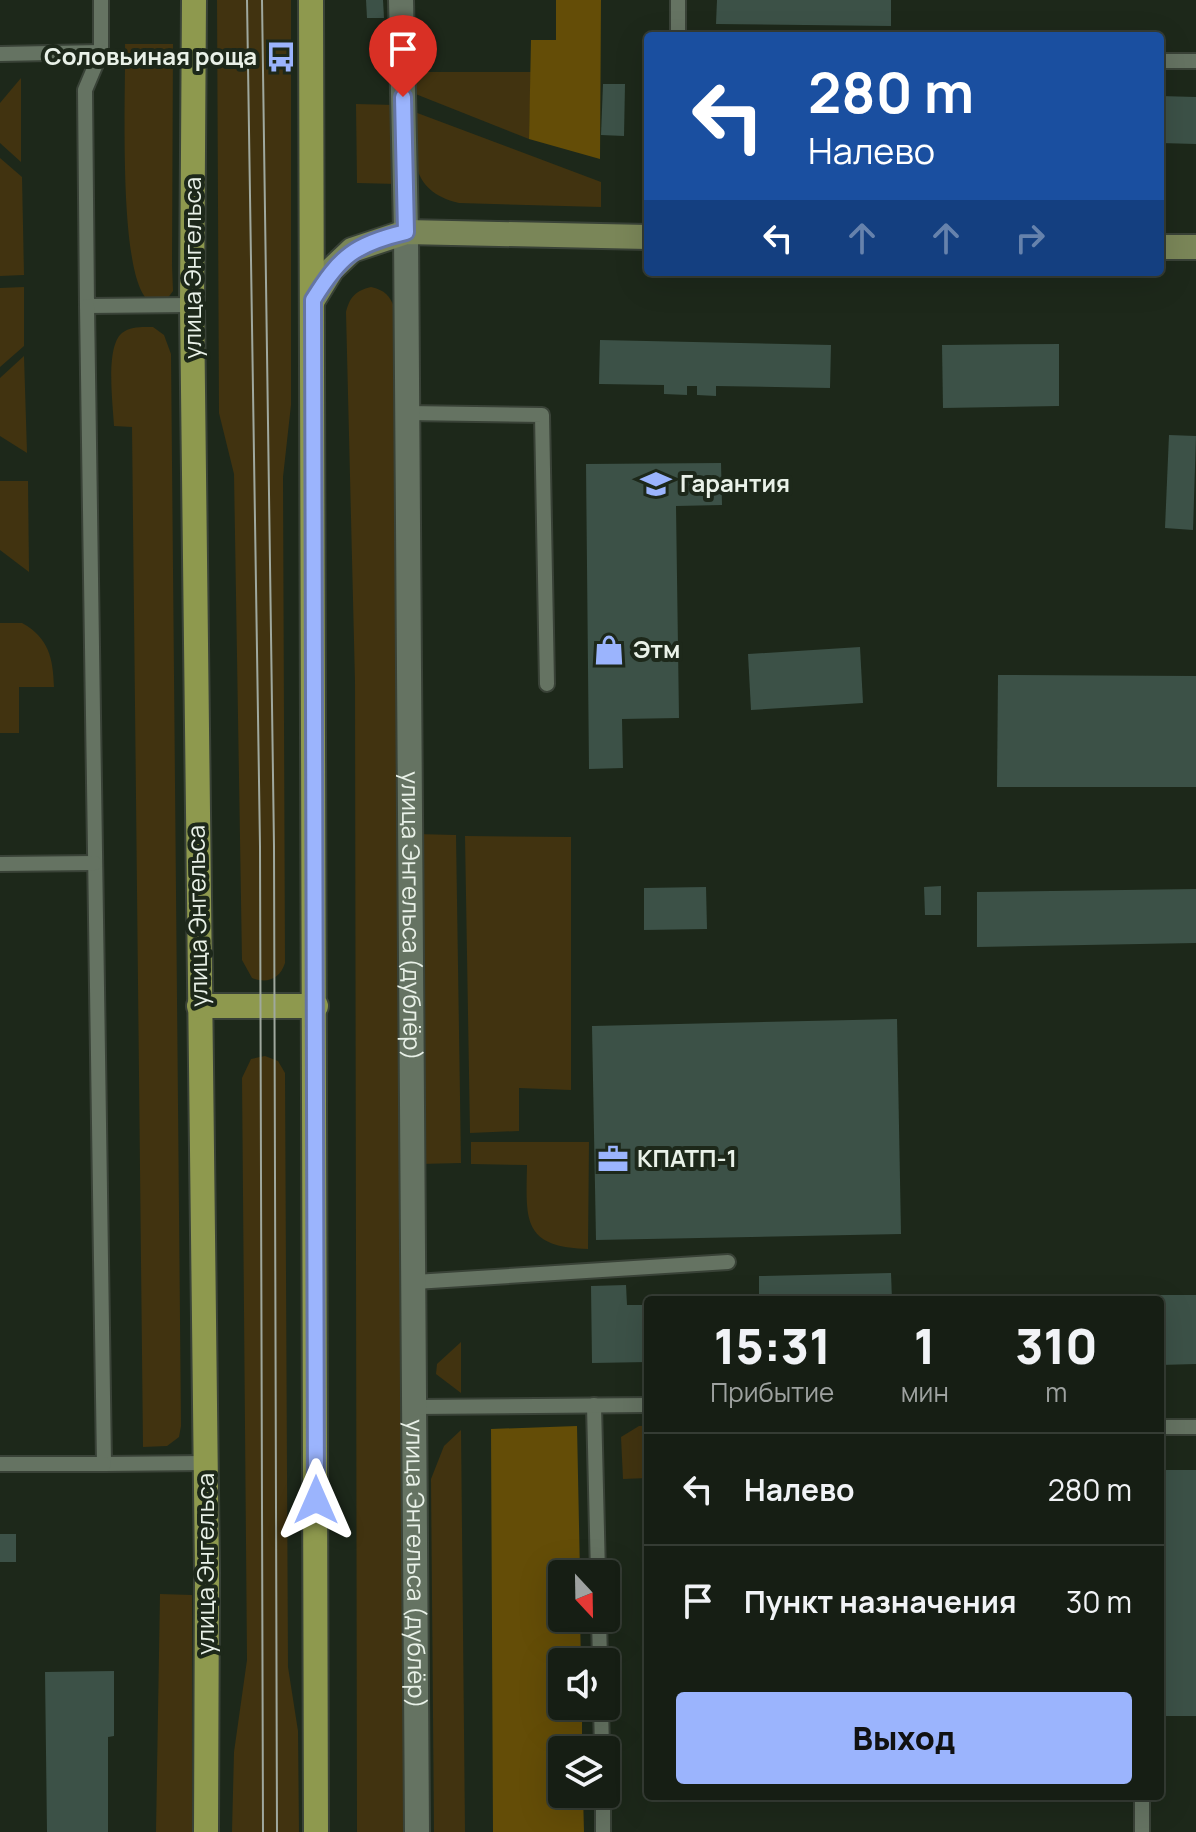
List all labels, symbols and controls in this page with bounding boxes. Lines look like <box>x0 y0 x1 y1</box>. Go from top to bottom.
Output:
pin <box>369 15 437 97</box>
icon: arrive <box>381 27 425 71</box>
place label: Соловьиная роща <box>44 39 257 72</box>
bus stop icon: Соловьиная роща <box>264 40 298 74</box>
text: 280 m <box>808 53 974 130</box>
icon: left <box>676 64 780 168</box>
text: Налево <box>808 126 935 175</box>
street label: улица Энгельса <box>175 177 208 359</box>
icon: left <box>756 216 800 260</box>
icon: ahead <box>840 216 884 260</box>
icon: ahead <box>924 216 968 260</box>
icon: right <box>1008 216 1052 260</box>
place label: Гарантия <box>680 466 790 499</box>
school or university icon: Гарантия <box>639 467 673 501</box>
place label: Этм <box>633 632 680 665</box>
shop icon: Этм <box>592 633 626 667</box>
street label: улица Энгельса (дублёр) <box>395 771 430 1061</box>
street label: улица Энгельса <box>178 825 215 1007</box>
place label: КПАТП-1 <box>637 1141 737 1174</box>
office icon: КПАТП-1 <box>596 1142 630 1176</box>
text: 15:31 <box>714 1313 831 1378</box>
text: 1 <box>914 1313 936 1378</box>
text: 310 <box>1015 1313 1098 1378</box>
text: Прибытие <box>710 1374 834 1410</box>
text: мин <box>901 1374 949 1410</box>
text: m <box>1045 1374 1067 1410</box>
street label: улица Энгельса (дублёр) <box>399 1419 434 1709</box>
position arrow <box>274 1458 358 1542</box>
icon: left <box>676 1467 720 1511</box>
text: Налево <box>744 1469 854 1510</box>
text: 280 m <box>1048 1469 1132 1510</box>
street label: улица Энгельса <box>188 1473 221 1655</box>
north arrow <box>548 1560 620 1632</box>
map controls <box>548 1560 620 1808</box>
icon: arrive <box>676 1579 720 1623</box>
text: Пункт назначения <box>744 1581 1017 1622</box>
text: 30 m <box>1066 1581 1132 1622</box>
button: sound <box>548 1648 620 1720</box>
button: Выход <box>676 1692 1132 1784</box>
button: layers <box>548 1736 620 1808</box>

